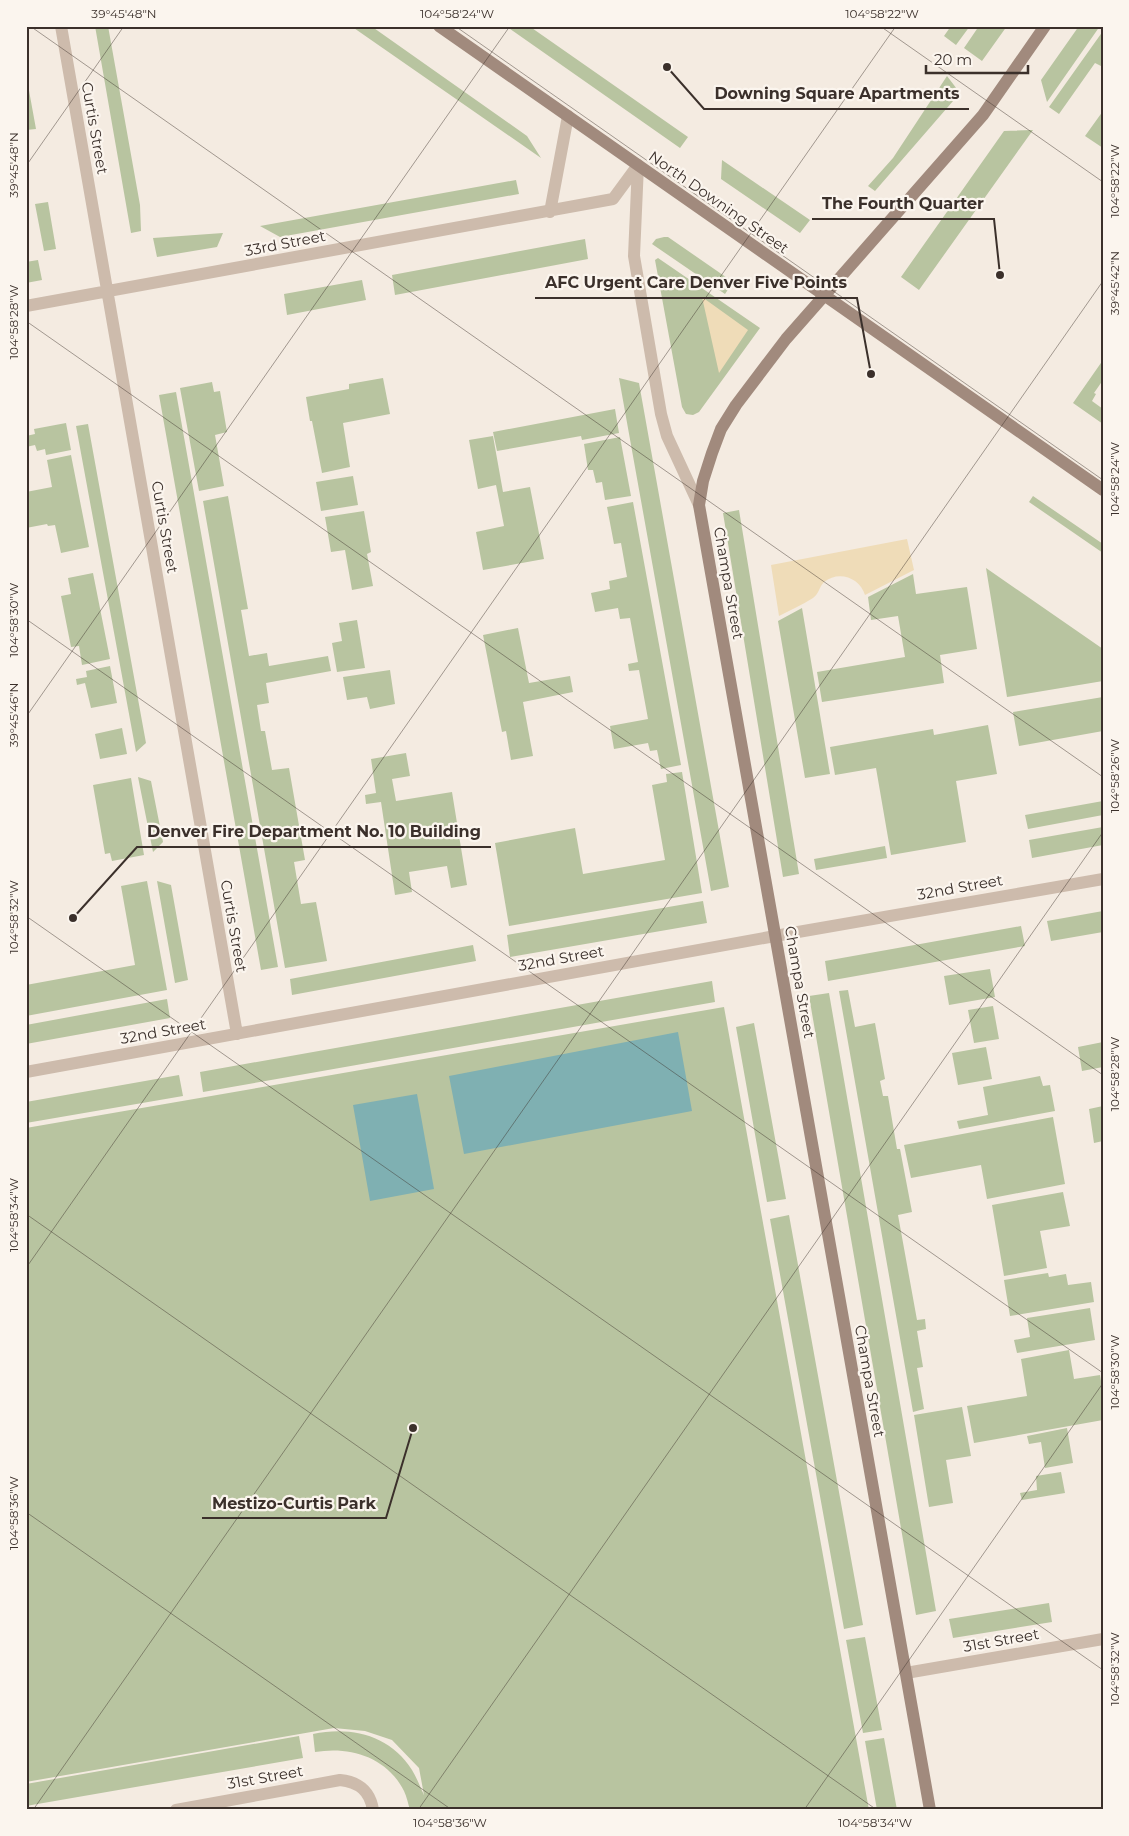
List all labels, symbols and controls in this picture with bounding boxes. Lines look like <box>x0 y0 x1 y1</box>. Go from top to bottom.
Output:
text: 39°45'48"N <box>91 6 157 21</box>
text: 104°58'24"W <box>420 6 494 21</box>
text: 104°58'22"W <box>845 6 919 21</box>
scale bar <box>926 42 1029 74</box>
text: 20 m <box>934 50 972 69</box>
callout: Downing Square Apartments <box>704 78 969 109</box>
street label: Curtis Street <box>78 80 112 176</box>
text: Downing Square Apartments <box>714 84 960 103</box>
text: 39°45'48"N <box>6 132 21 198</box>
text: 104°58'22"W <box>1107 144 1122 218</box>
street label: North Downing Street <box>645 146 793 258</box>
callout: The Fourth Quarter <box>812 188 994 219</box>
text: The Fourth Quarter <box>822 194 984 213</box>
street label: 33rd Street <box>243 226 327 260</box>
text: 39°45'42"N <box>1107 251 1122 315</box>
callout: AFC Urgent Care Denver Five Points <box>535 267 857 298</box>
text: AFC Urgent Care Denver Five Points <box>544 273 847 292</box>
text: 104°58'28"W <box>6 285 21 359</box>
text: 104°58'24"W <box>1107 442 1122 516</box>
street label: Curtis Street <box>148 479 182 575</box>
street label: Champa Street <box>710 525 748 641</box>
text: 104°58'30"W <box>6 583 21 657</box>
text: 39°45'46"N <box>6 683 21 747</box>
text: 104°58'26"W <box>1107 739 1122 813</box>
callout: Denver Fire Department No. 10 Building <box>137 816 491 847</box>
text: Denver Fire Department No. 10 Building <box>147 822 481 841</box>
street label: 32nd Street <box>916 870 1004 904</box>
street label: Curtis Street <box>217 878 251 974</box>
text: 104°58'32"W <box>6 880 21 954</box>
street label: Champa Street <box>781 924 819 1040</box>
street label: 32nd Street <box>517 941 605 975</box>
street label: 32nd Street <box>119 1014 207 1048</box>
text: 104°58'28"W <box>1107 1037 1122 1111</box>
text: 104°58'34"W <box>6 1178 21 1252</box>
street label: Champa Street <box>851 1323 889 1439</box>
text: 104°58'30"W <box>1107 1335 1122 1409</box>
text: 104°58'36"W <box>6 1476 21 1550</box>
callout: Mestizo-Curtis Park <box>202 1487 386 1518</box>
text: Mestizo-Curtis Park <box>212 1494 377 1513</box>
street label: 31st Street <box>962 1624 1040 1656</box>
text: 104°58'32"W <box>1107 1632 1122 1706</box>
street label: 31st Street <box>226 1761 304 1793</box>
text: 104°58'36"W <box>413 1815 487 1830</box>
text: 104°58'34"W <box>838 1815 912 1830</box>

